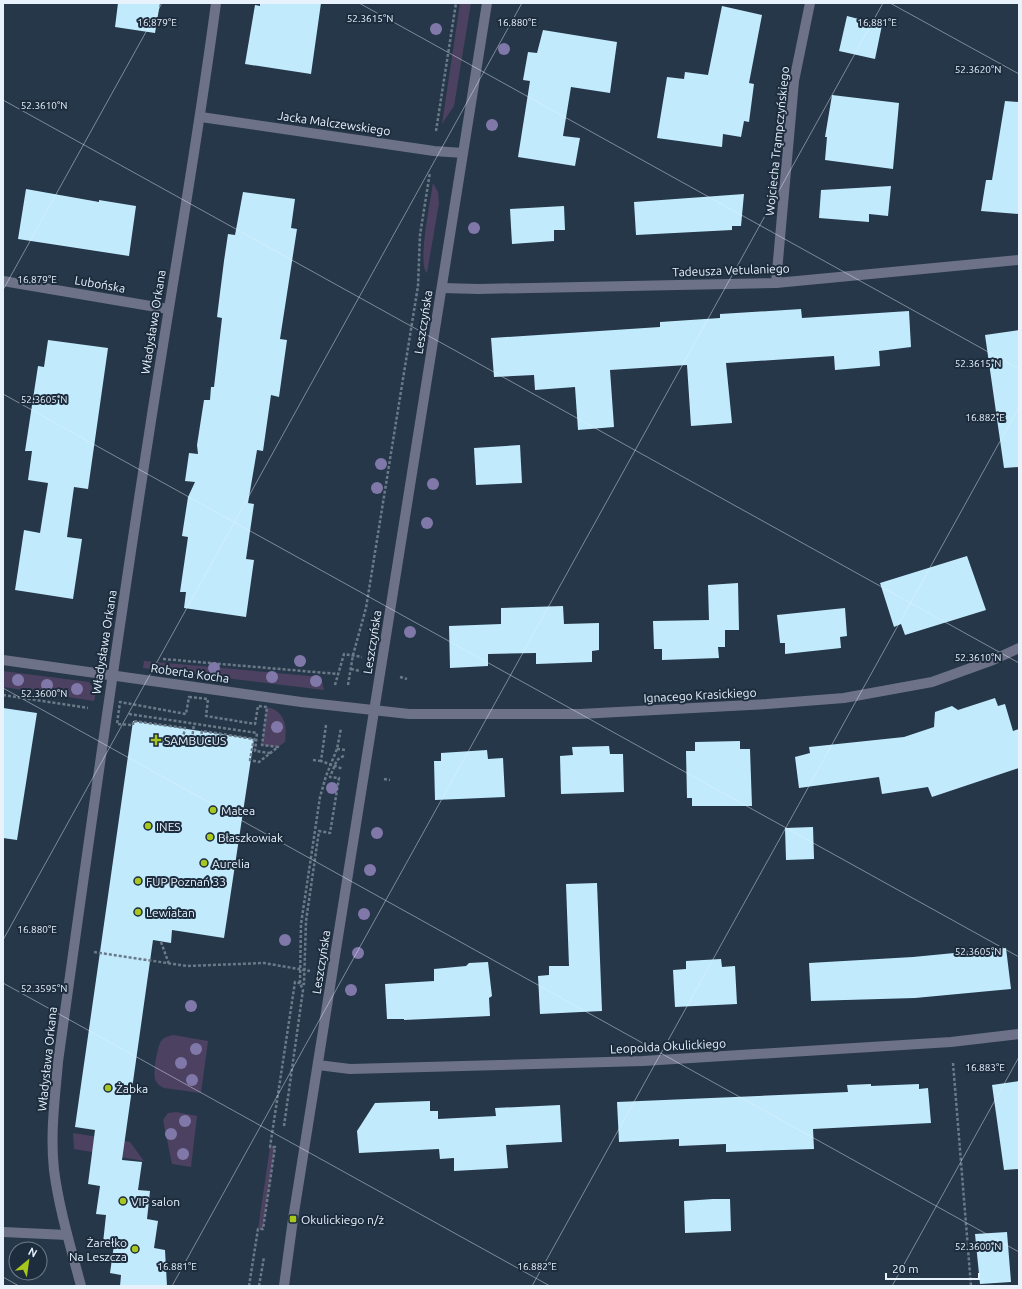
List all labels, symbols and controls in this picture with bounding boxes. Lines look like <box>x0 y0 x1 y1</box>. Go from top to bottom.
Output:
text: 52.3615°N <box>347 13 393 24</box>
text: 16.879°E <box>137 17 177 28</box>
text: 16.880°E <box>497 17 537 28</box>
text: 16.881°E <box>857 17 897 28</box>
text: 52.3620°N <box>955 64 1001 75</box>
street label: Wojciecha Trąmpczyńskiego <box>763 66 791 216</box>
text: 52.3610°N <box>21 100 67 111</box>
street label: Jacka Malczewskiego <box>277 109 391 137</box>
street label: Tadeusza Vetulaniego <box>672 261 790 279</box>
street label: Władysława Orkana <box>138 269 168 375</box>
street label: Lubońska <box>74 273 126 295</box>
text: 16.879°E <box>17 274 57 285</box>
street label: Leszczyńska <box>412 289 434 355</box>
text: 52.3615°N <box>955 358 1001 369</box>
text: 52.3605°N <box>21 394 67 405</box>
text: 16.882°E <box>965 412 1005 423</box>
street label: Władysława Orkana <box>89 589 119 695</box>
street label: Leszczyńska <box>361 609 383 675</box>
text: 52.3610°N <box>955 652 1001 663</box>
street label: Roberta Kocha <box>150 661 230 685</box>
street label: Ignacego Krasickiego <box>643 686 757 704</box>
text: 52.3600°N <box>21 688 67 699</box>
place label: SAMBUCUS <box>164 734 226 747</box>
marker: SAMBUCUS <box>151 735 161 745</box>
place label: Matea <box>221 804 255 817</box>
marker: Matea <box>208 805 218 815</box>
place label: INES <box>156 820 181 833</box>
marker: INES <box>143 821 153 831</box>
place label: Błaszkowiak <box>218 831 283 844</box>
marker: Błaszkowiak <box>205 832 215 842</box>
place label: Aurelia <box>212 857 250 870</box>
marker: Aurelia <box>199 858 209 868</box>
place label: FUP Poznań 33 <box>146 875 226 888</box>
marker: FUP Poznań 33 <box>133 876 143 886</box>
place label: Lewiatan <box>146 906 195 919</box>
marker: Lewiatan <box>133 907 143 917</box>
text: 16.880°E <box>17 924 57 935</box>
street label: Leszczyńska <box>310 929 332 995</box>
text: 52.3605°N <box>955 946 1001 957</box>
text: 52.3595°N <box>21 983 67 994</box>
street label: Władysława Orkana <box>35 1006 59 1112</box>
street label: Leopolda Okulickiego <box>610 1036 726 1056</box>
text: 16.883°E <box>965 1062 1005 1073</box>
place label: Żabka <box>116 1082 148 1095</box>
marker: Żabka <box>103 1083 113 1093</box>
place label: VIP salon <box>131 1195 180 1208</box>
marker: VIP salon <box>118 1196 128 1206</box>
place label: Okulickiego n/ż <box>301 1213 384 1226</box>
marker: Okulickiego n/ż <box>288 1214 298 1224</box>
place label: Żarełko Na Leszcza <box>69 1236 127 1263</box>
north arrow <box>8 1241 48 1281</box>
text: 52.3600°N <box>955 1241 1001 1252</box>
marker: Żarełko Na Leszcza <box>130 1244 140 1254</box>
text: N <box>26 1245 39 1259</box>
scale bar <box>886 1255 979 1281</box>
text: 16.881°E <box>157 1261 197 1272</box>
text: 16.882°E <box>517 1261 557 1272</box>
text: 20 m <box>892 1262 919 1275</box>

